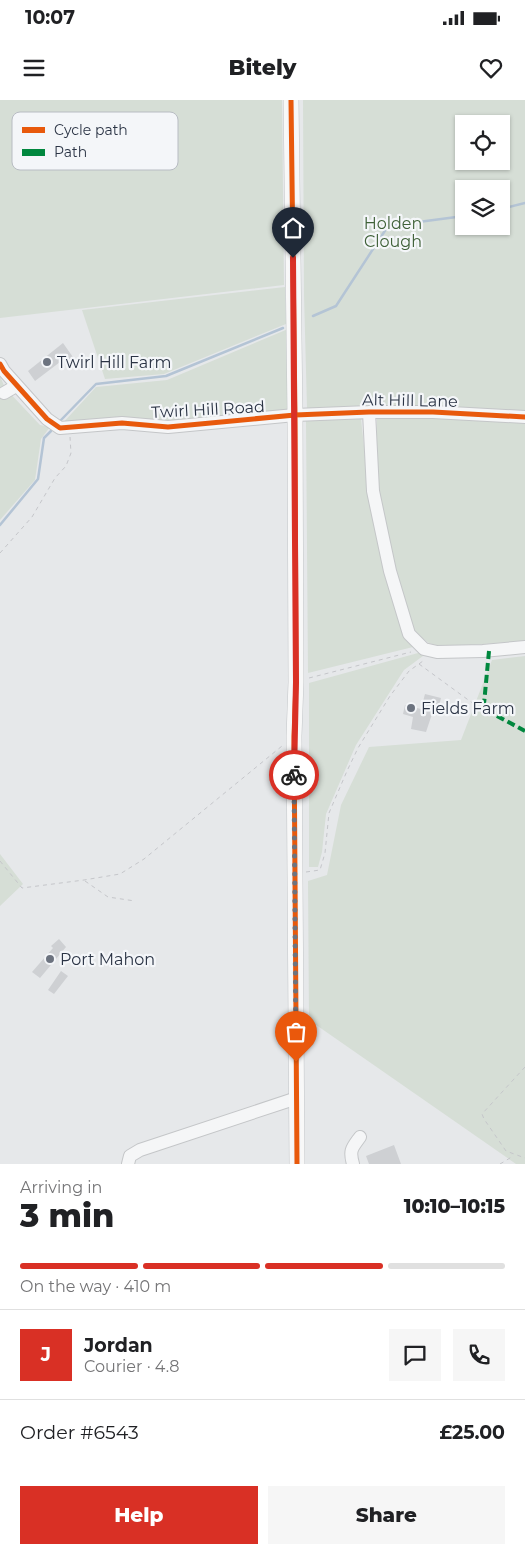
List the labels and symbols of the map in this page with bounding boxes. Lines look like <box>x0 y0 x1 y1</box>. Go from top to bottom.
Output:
legend <box>12 112 178 170</box>
text: Cycle path <box>54 121 128 139</box>
text: Path <box>54 143 87 161</box>
pin <box>272 207 314 258</box>
park label: Holden Clough <box>364 214 422 251</box>
place label: Twirl Hill Farm <box>57 353 171 372</box>
marker: Twirl Hill Farm <box>41 356 53 368</box>
street label: Alt Hill Lane <box>362 390 458 411</box>
street label: Twirl Hill Road <box>151 397 265 422</box>
place label: Fields Farm <box>421 699 515 718</box>
marker: Fields Farm <box>405 702 417 714</box>
courier <box>269 750 319 800</box>
place label: Port Mahon <box>60 950 155 969</box>
marker: Port Mahon <box>44 953 56 965</box>
pin <box>275 1011 317 1062</box>

